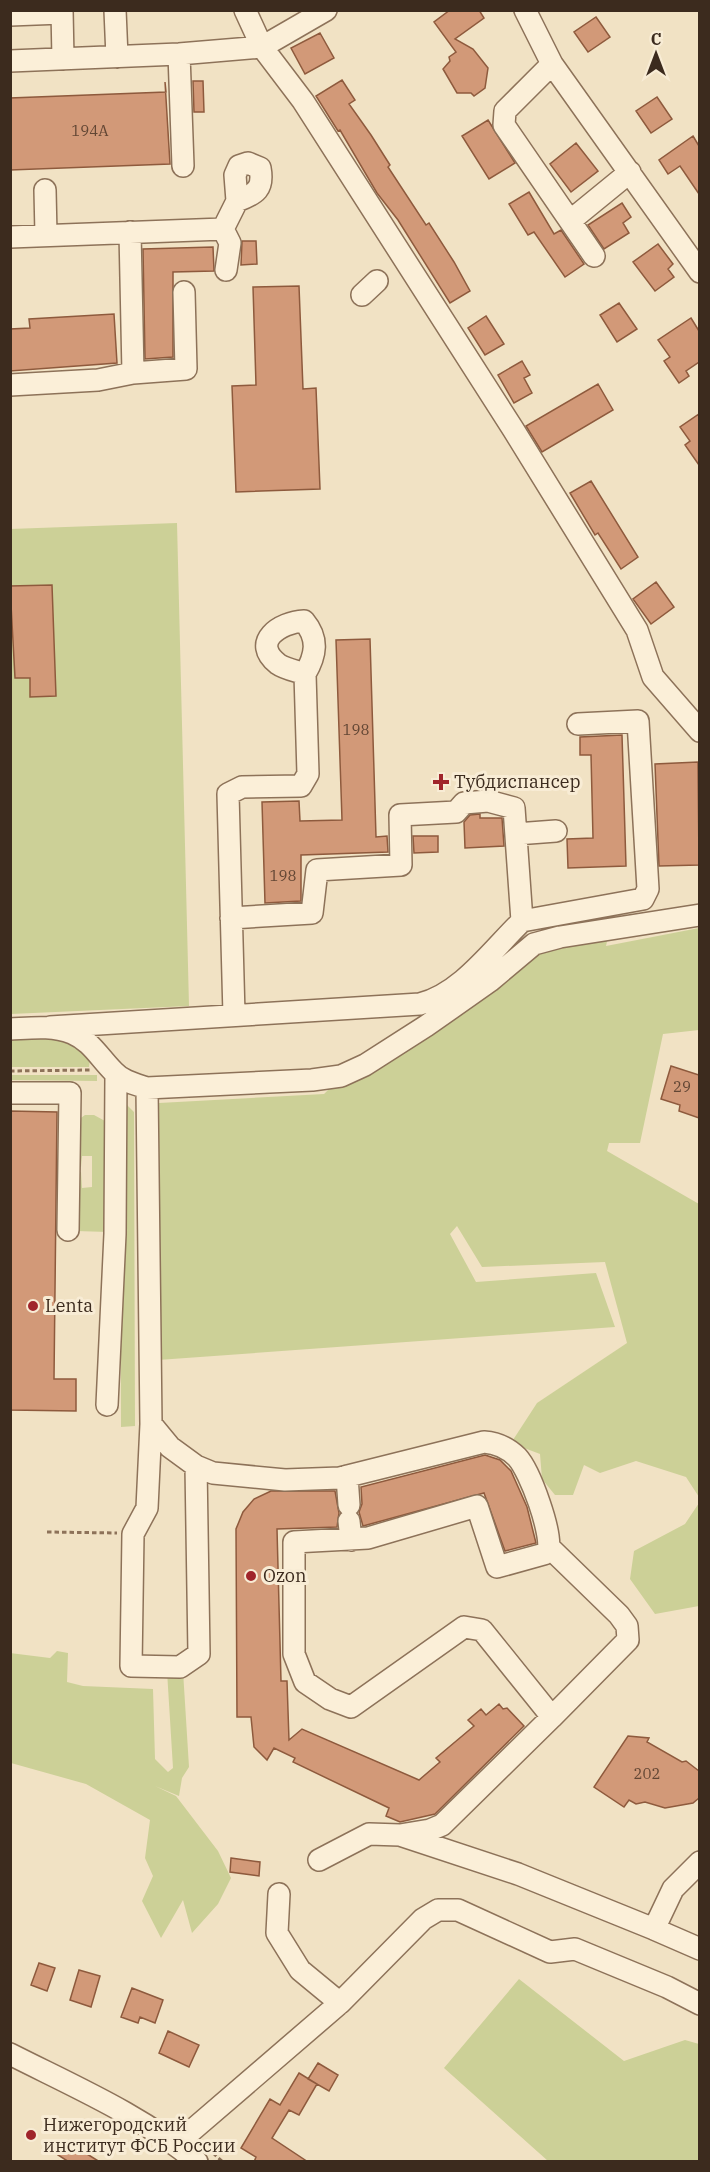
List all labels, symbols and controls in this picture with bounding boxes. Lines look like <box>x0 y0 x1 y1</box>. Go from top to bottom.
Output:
north arrow <box>626 24 686 84</box>
text: С <box>651 29 661 49</box>
house number: 194А <box>71 121 109 140</box>
house number: 198 <box>342 720 370 739</box>
place label: Тубдиспансер <box>454 770 580 793</box>
marker: Тубдиспансер <box>432 773 450 791</box>
house number: 198 <box>269 866 297 885</box>
house number: 29 <box>673 1077 691 1096</box>
place label: Lenta <box>45 1294 93 1317</box>
marker: Lenta <box>26 1299 40 1313</box>
place label: Ozon <box>263 1564 307 1587</box>
marker: Ozon <box>244 1569 258 1583</box>
house number: 202 <box>633 1764 661 1783</box>
place label: Нижегородский институт ФСБ России <box>43 2113 236 2157</box>
marker: Нижегородский институт ФСБ России <box>24 2128 38 2142</box>

